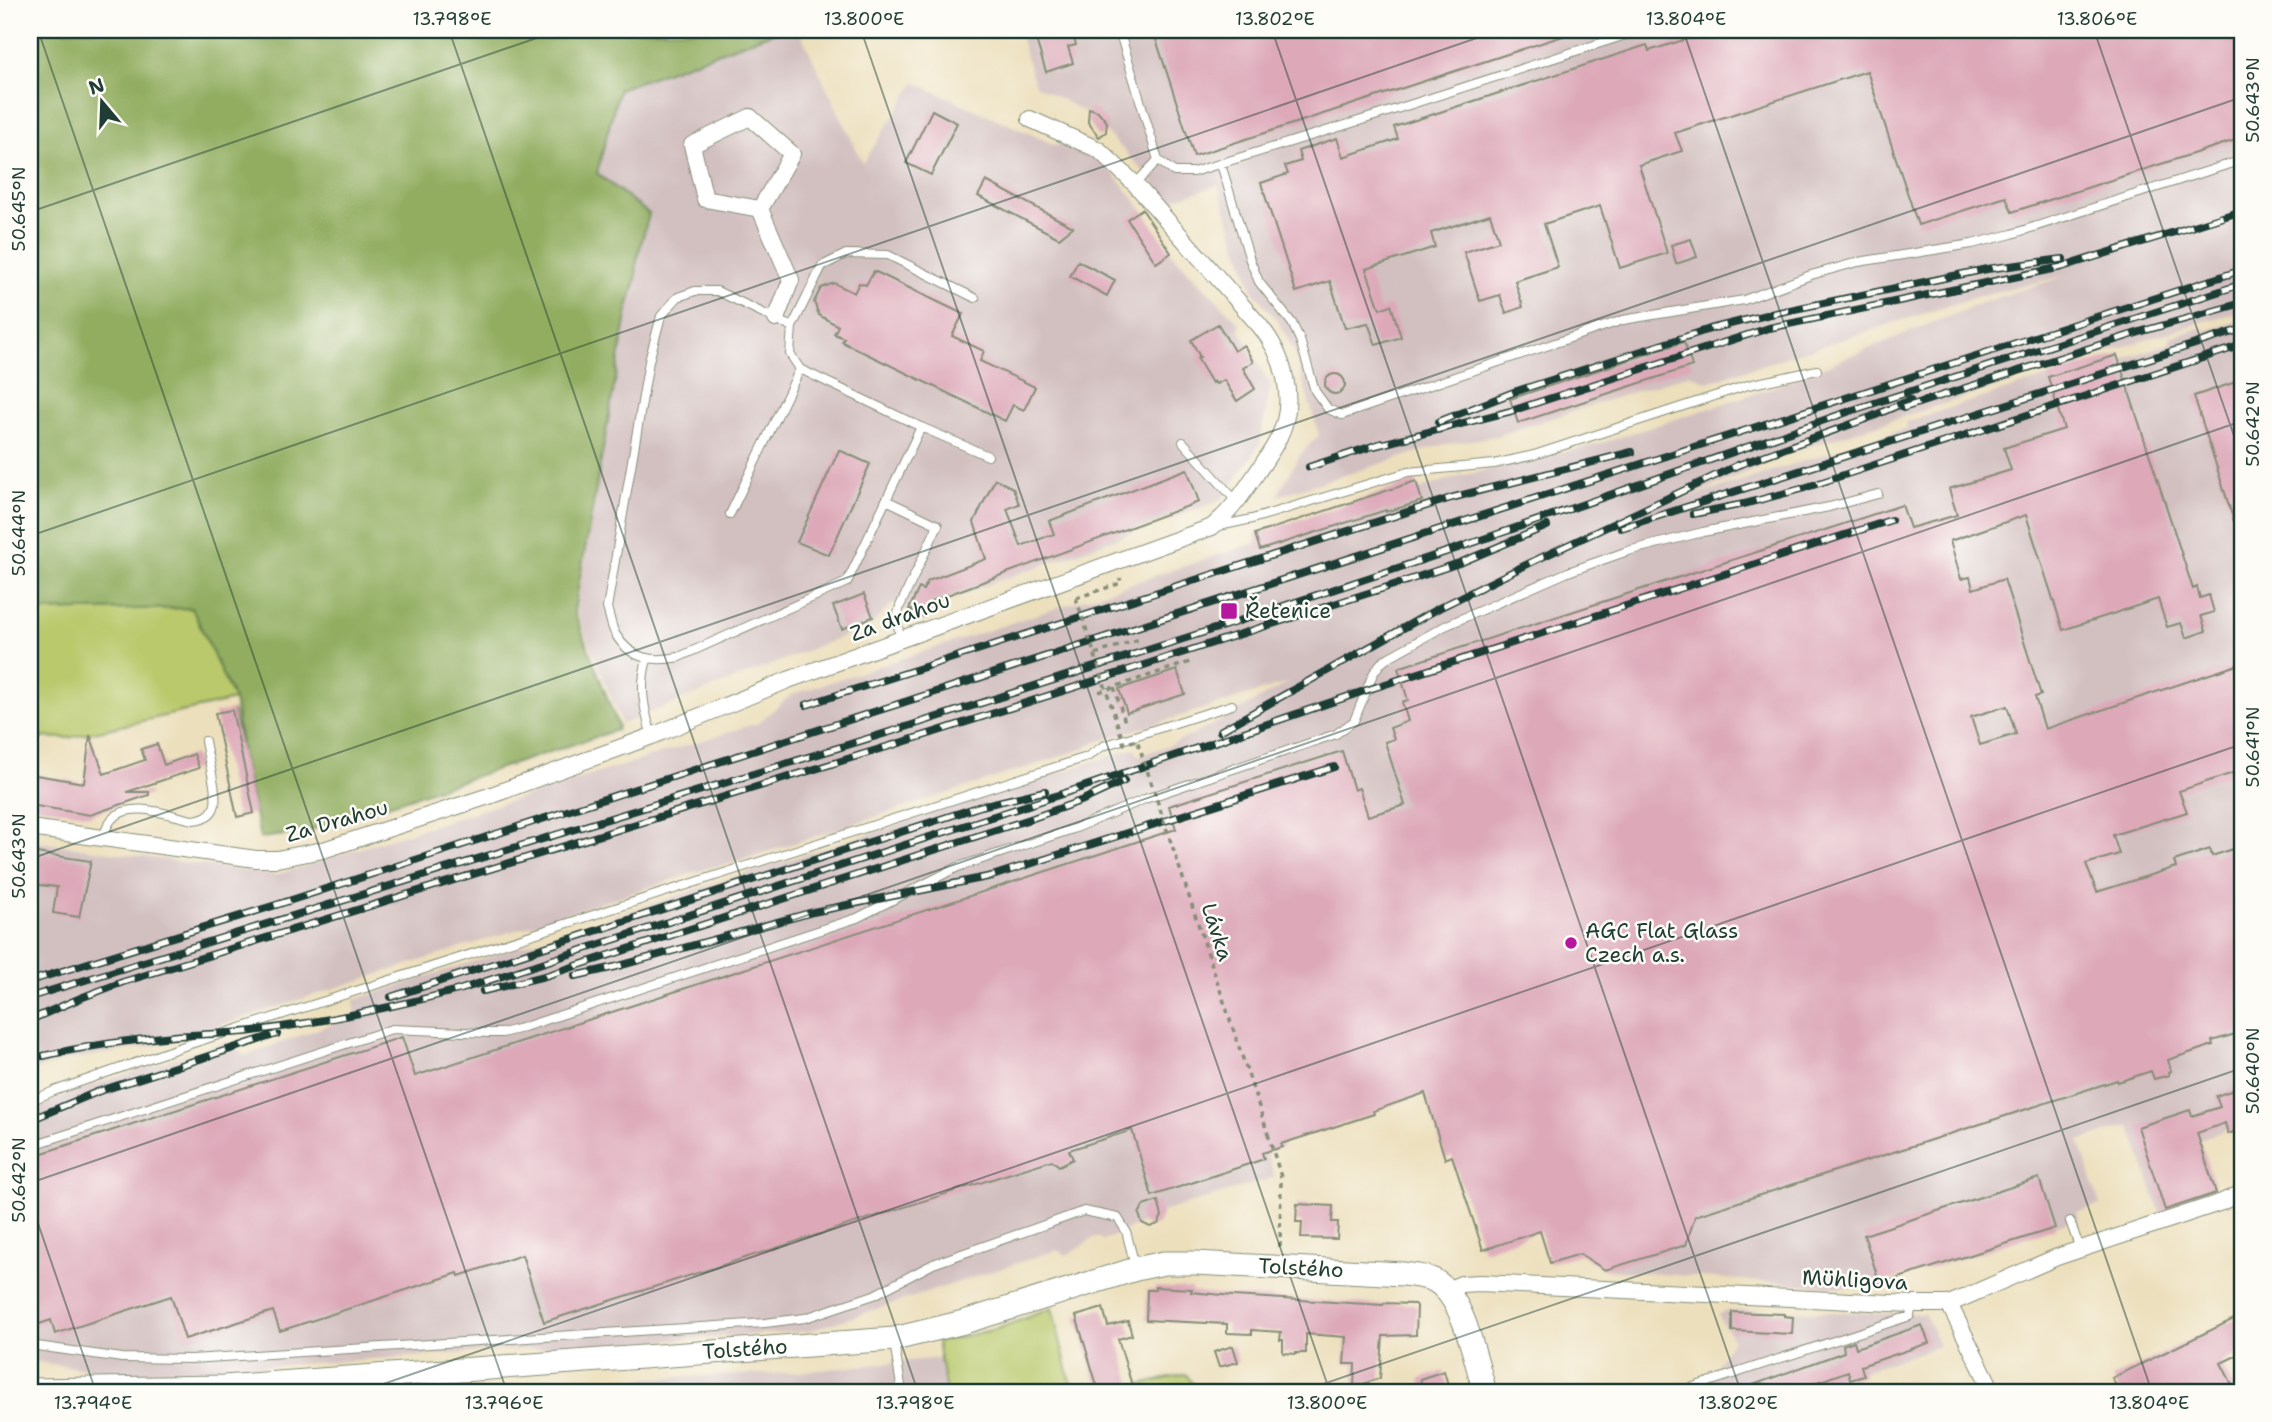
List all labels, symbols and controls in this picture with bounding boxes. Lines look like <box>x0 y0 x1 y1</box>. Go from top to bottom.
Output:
text: 13.798°E <box>412 7 492 31</box>
text: 13.800°E <box>824 7 904 31</box>
text: 13.802°E <box>1235 7 1315 31</box>
text: 13.804°E <box>1646 7 1726 31</box>
text: 13.806°E <box>2057 7 2137 31</box>
text: 50.643°N <box>2241 57 2265 143</box>
north arrow <box>66 66 136 136</box>
text: N <box>85 72 108 101</box>
text: 50.645°N <box>7 167 31 251</box>
text: 50.642°N <box>2241 381 2265 467</box>
text: 50.644°N <box>7 490 31 576</box>
street label: Za drahou <box>846 586 954 648</box>
place label: Řetenice <box>1245 596 1331 625</box>
marker: Řetenice <box>1219 601 1239 621</box>
text: 50.641°N <box>2241 707 2265 787</box>
street label: Za Drahou <box>283 793 391 849</box>
text: 50.643°N <box>7 813 31 899</box>
street label: Lávka <box>1195 900 1239 964</box>
place label: AGC Flat Glass Czech a.s. <box>1585 917 1738 969</box>
marker: AGC Flat Glass Czech a.s. <box>1563 935 1579 951</box>
text: 50.640°N <box>2241 1028 2265 1114</box>
text: 50.642°N <box>7 1137 31 1223</box>
street label: Tolstého <box>1258 1252 1344 1284</box>
street label: Mühligova <box>1801 1263 1909 1297</box>
street label: Tolstého <box>702 1332 788 1366</box>
text: 13.794°E <box>54 1391 132 1415</box>
text: 13.796°E <box>465 1391 543 1415</box>
text: 13.798°E <box>875 1391 955 1415</box>
text: 13.800°E <box>1287 1391 1367 1415</box>
text: 13.802°E <box>1698 1391 1778 1415</box>
text: 13.804°E <box>2109 1391 2189 1415</box>

